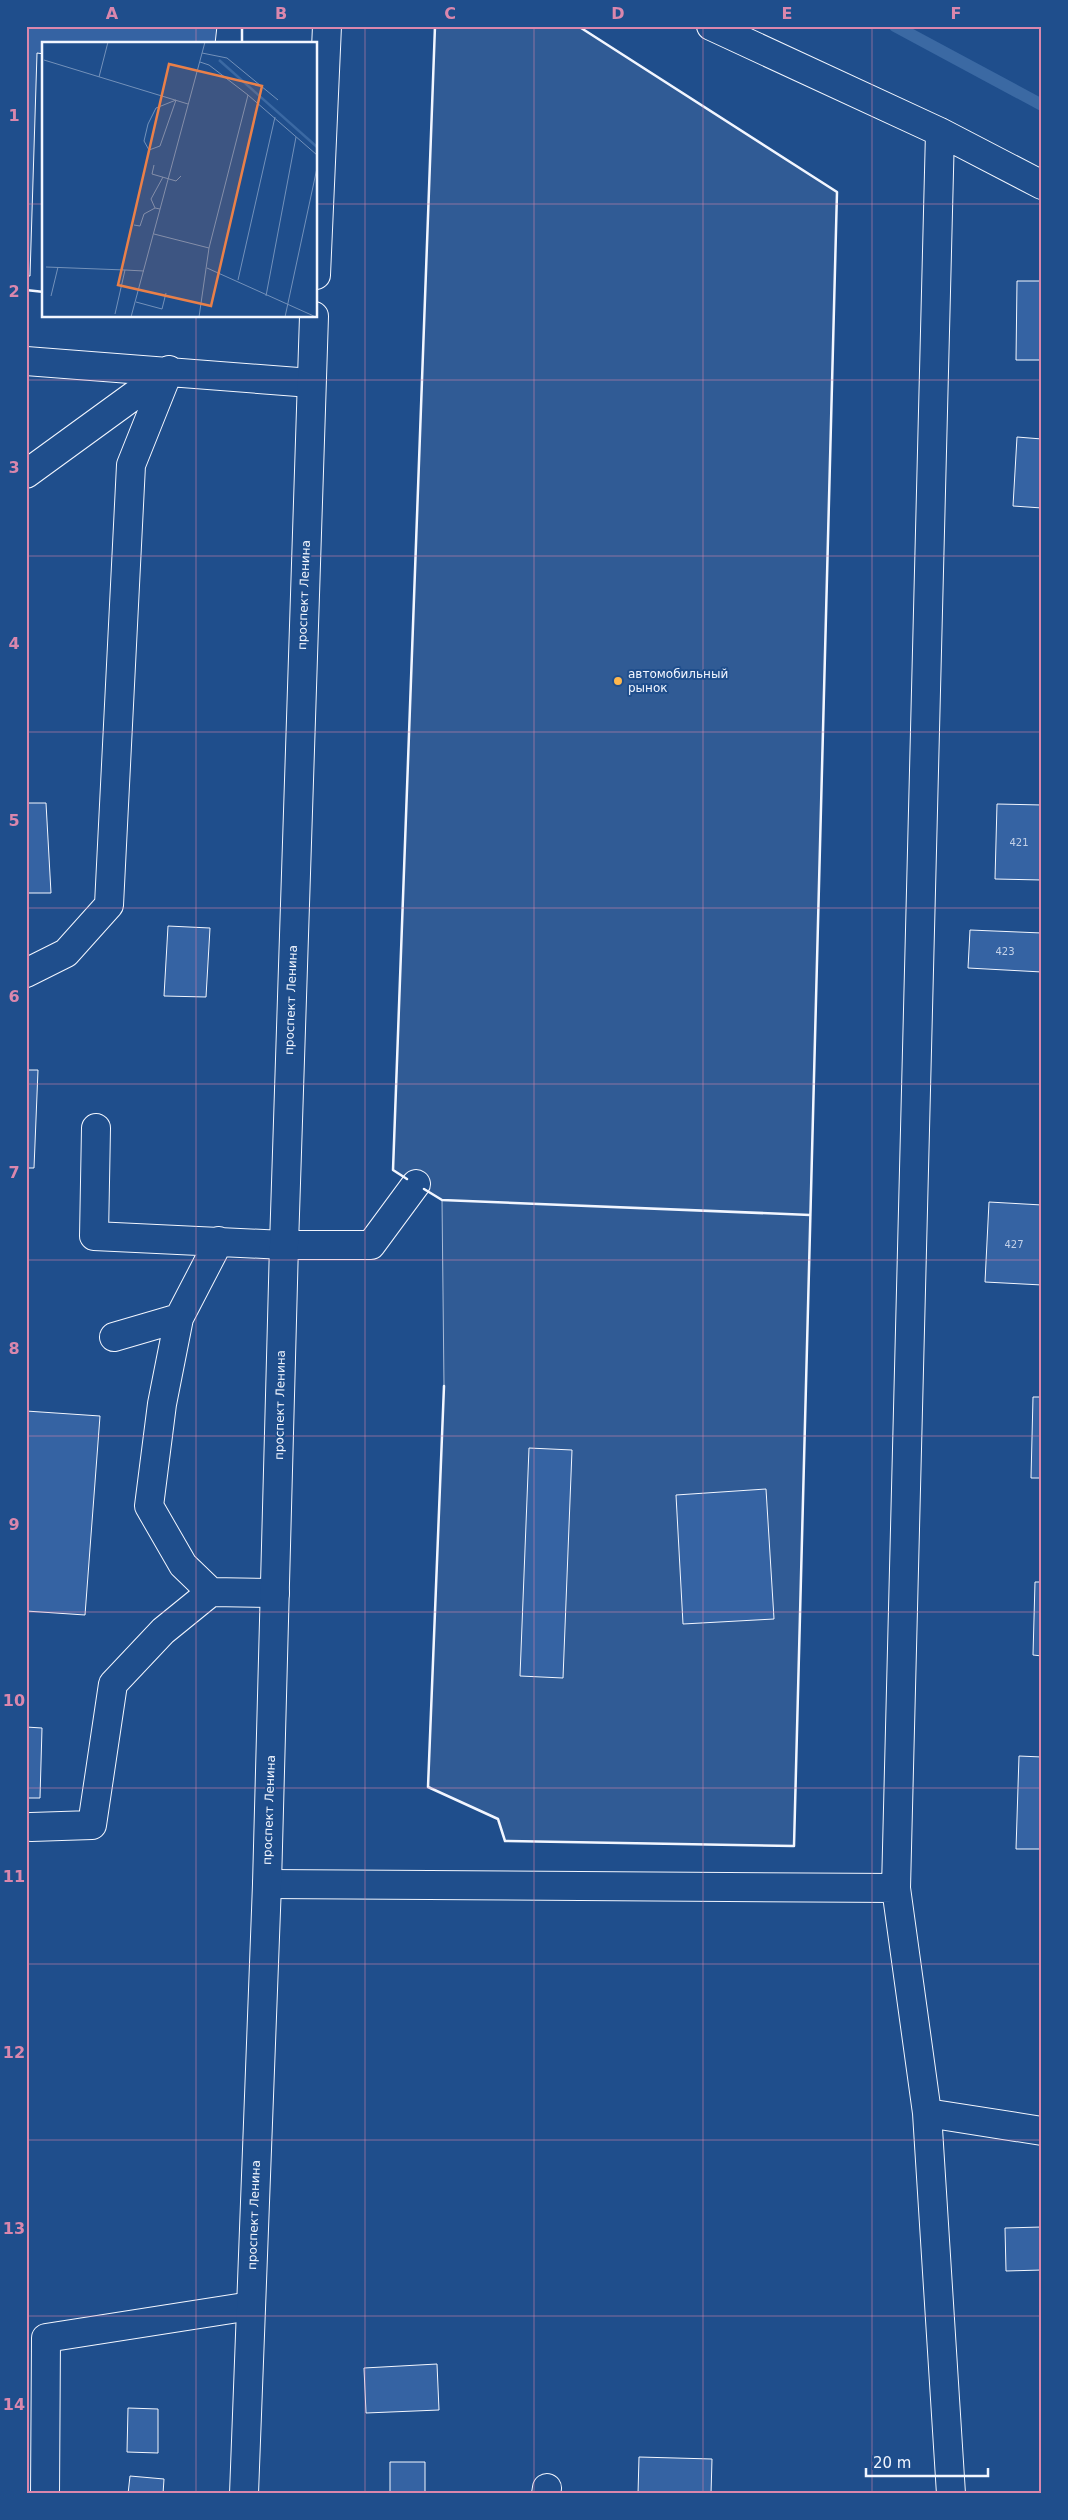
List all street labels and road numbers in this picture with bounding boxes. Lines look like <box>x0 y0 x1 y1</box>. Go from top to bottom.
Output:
street label: проспект Ленина <box>295 540 313 650</box>
street label: проспект Ленина <box>282 945 300 1055</box>
street label: проспект Ленина <box>272 1350 288 1460</box>
street label: проспект Ленина <box>260 1755 278 1865</box>
street label: проспект Ленина <box>245 2160 263 2270</box>

